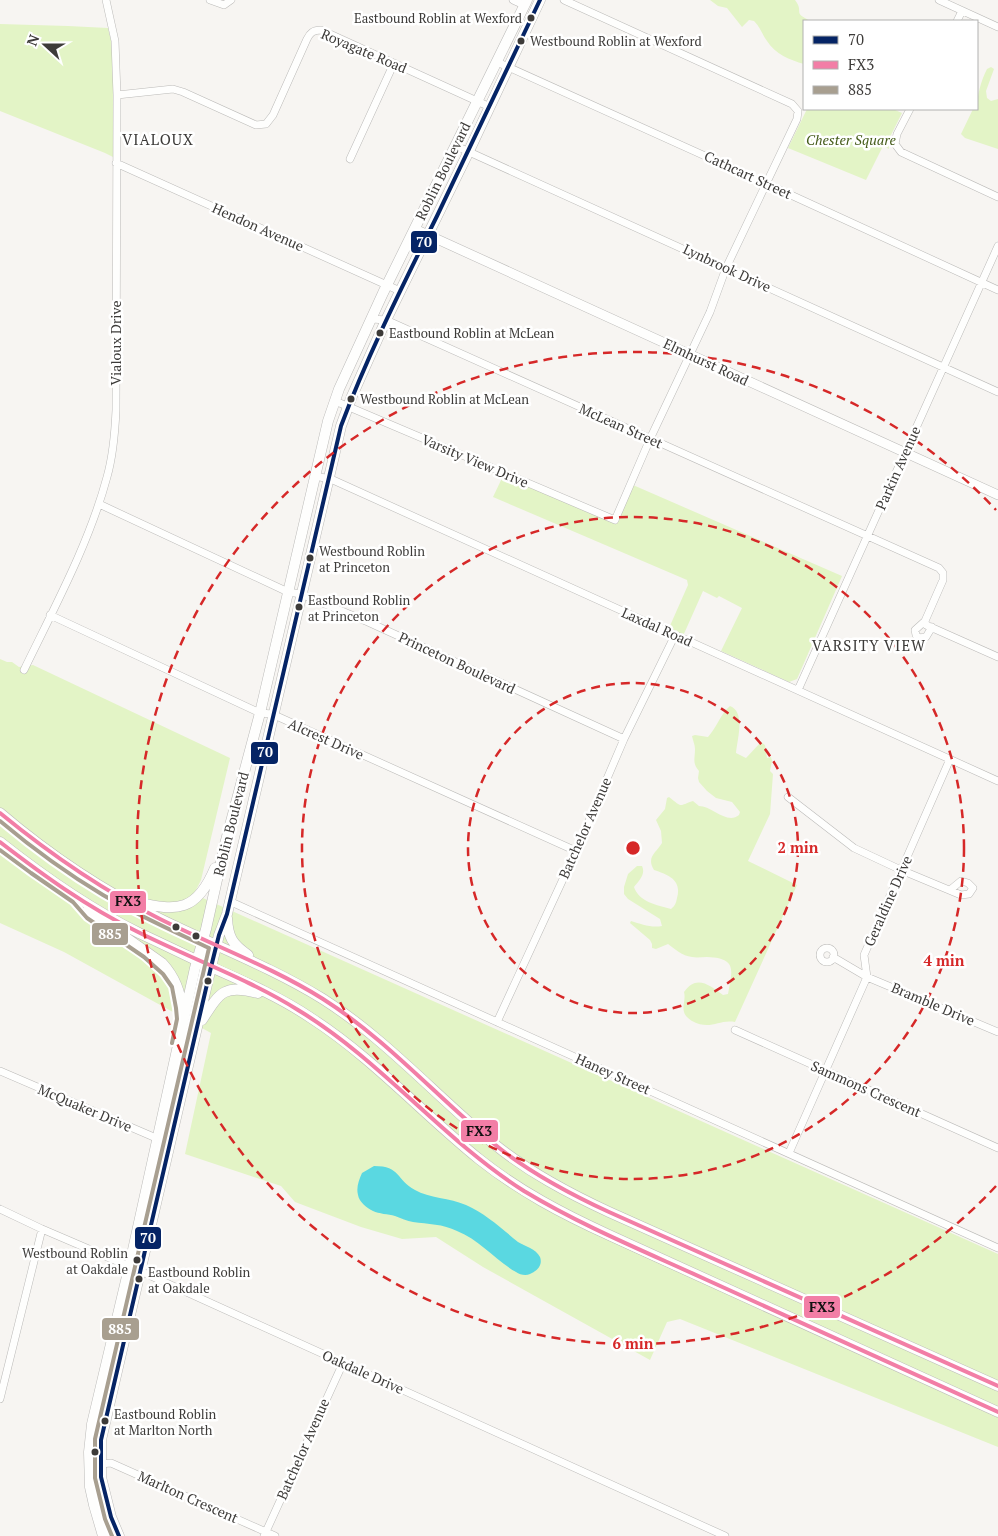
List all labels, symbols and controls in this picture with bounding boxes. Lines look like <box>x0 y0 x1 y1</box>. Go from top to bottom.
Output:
place label: Eastbound Roblin at Wexford <box>354 9 522 27</box>
marker: Eastbound Roblin at Wexford <box>526 13 536 23</box>
north arrow <box>20 20 70 70</box>
legend <box>803 20 978 110</box>
street label: Royagate Road <box>318 24 410 77</box>
text: 70 <box>848 29 864 49</box>
text: N <box>22 31 43 49</box>
place label: Westbound Roblin at Wexford <box>530 32 702 50</box>
marker: Westbound Roblin at Wexford <box>516 36 526 46</box>
text: FX3 <box>848 54 874 74</box>
text: 885 <box>848 79 872 99</box>
street label: Roblin Boulevard <box>411 118 475 223</box>
district label: VIALOUX <box>122 129 194 149</box>
park label: Chester Square <box>806 130 897 149</box>
street label: Cathcart Street <box>701 146 796 203</box>
street label: Hendon Avenue <box>209 198 307 255</box>
line badge: 70 <box>410 230 438 254</box>
text: 70 <box>416 232 432 251</box>
street label: Lynbrook Drive <box>680 239 774 296</box>
street label: Vialoux Drive <box>106 301 125 385</box>
place label: Eastbound Roblin at McLean <box>389 324 555 342</box>
marker: Eastbound Roblin at McLean <box>375 328 385 338</box>
street label: Elmhurst Road <box>661 334 752 390</box>
place label: Westbound Roblin at McLean <box>360 390 529 408</box>
marker: Westbound Roblin at McLean <box>346 394 356 404</box>
street label: McLean Street <box>576 399 667 453</box>
street label: Parkin Avenue <box>871 423 924 513</box>
street label: Varsity View Drive <box>419 429 531 492</box>
place label: Westbound Roblin at Princeton <box>319 542 425 576</box>
marker: Westbound Roblin at Princeton <box>305 553 315 563</box>
place label: Eastbound Roblin at Princeton <box>308 591 411 625</box>
marker: Eastbound Roblin at Princeton <box>294 602 304 612</box>
street label: Laxdal Road <box>619 602 696 651</box>
street label: Princeton Boulevard <box>396 627 519 698</box>
district label: VARSITY VIEW <box>812 635 926 655</box>
street label: Alcrest Drive <box>285 713 367 764</box>
line badge: 70 <box>250 741 279 765</box>
text: 70 <box>257 742 273 761</box>
street label: Roblin Boulevard <box>208 770 253 878</box>
street label: Batchelor Avenue <box>554 774 615 881</box>
text: 2 min <box>777 837 819 857</box>
centre of rings <box>624 839 642 857</box>
street label: Geraldine Drive <box>859 852 916 949</box>
line badge: FX3 <box>109 890 147 914</box>
text: FX3 <box>115 891 141 910</box>
line badge: 885 <box>91 922 129 946</box>
unlabelled marker <box>171 922 181 932</box>
text: 885 <box>98 924 122 943</box>
unlabelled marker <box>191 931 201 941</box>
text: 4 min <box>923 950 965 970</box>
unlabelled marker <box>203 976 213 986</box>
street label: Bramble Drive <box>889 977 978 1030</box>
street label: Haney Street <box>573 1049 654 1099</box>
street label: Sammons Crescent <box>808 1056 925 1122</box>
street label: McQuaker Drive <box>35 1079 135 1136</box>
line badge: FX3 <box>460 1119 499 1143</box>
text: FX3 <box>466 1121 492 1140</box>
line badge: 70 <box>134 1226 162 1250</box>
text: 70 <box>140 1228 156 1247</box>
place label: Westbound Roblin at Oakdale <box>22 1244 128 1278</box>
marker: Westbound Roblin at Oakdale <box>132 1255 142 1265</box>
place label: Eastbound Roblin at Oakdale <box>148 1263 251 1297</box>
marker: Eastbound Roblin at Oakdale <box>134 1274 144 1284</box>
line badge: FX3 <box>803 1295 841 1319</box>
text: FX3 <box>809 1297 835 1316</box>
line badge: 885 <box>101 1317 140 1341</box>
text: 885 <box>108 1319 132 1338</box>
text: 6 min <box>612 1333 654 1353</box>
street label: Oakdale Drive <box>319 1345 407 1398</box>
street label: Batchelor Avenue <box>272 1395 333 1502</box>
place label: Eastbound Roblin at Marlton North <box>114 1405 217 1439</box>
marker: Eastbound Roblin at Marlton North <box>100 1416 110 1426</box>
unlabelled marker <box>90 1447 100 1457</box>
street label: Marlton Crescent <box>135 1466 242 1527</box>

